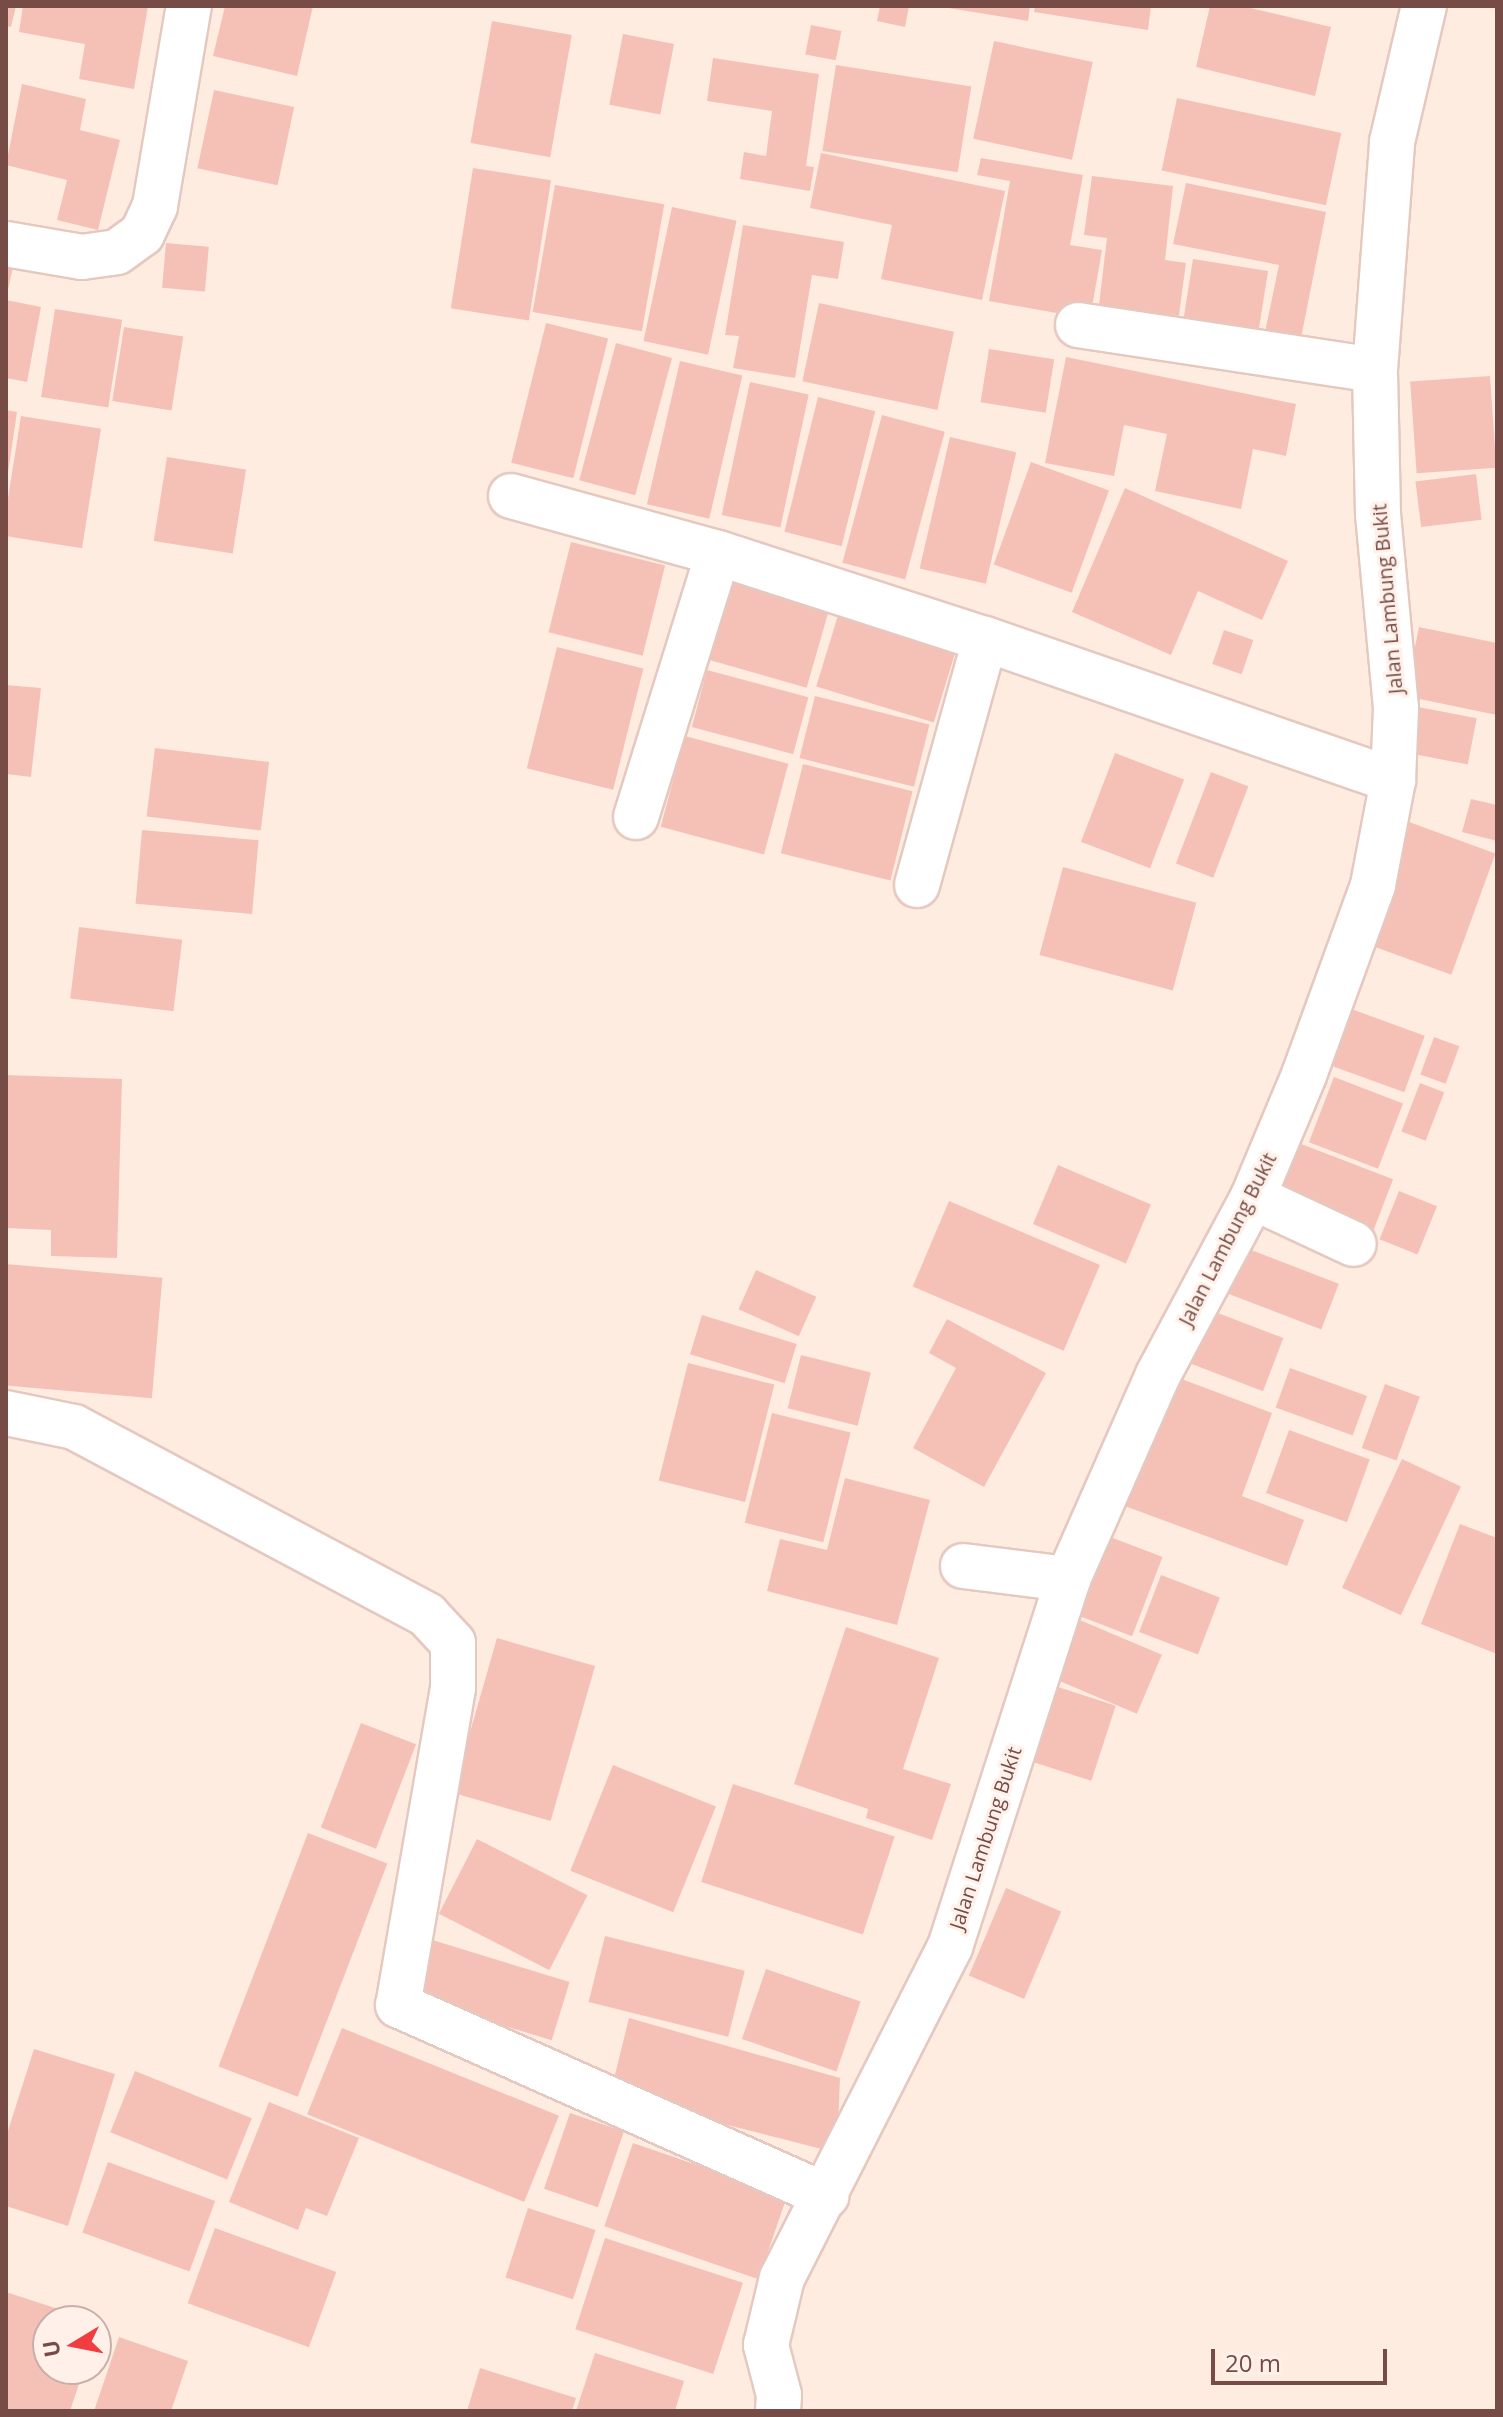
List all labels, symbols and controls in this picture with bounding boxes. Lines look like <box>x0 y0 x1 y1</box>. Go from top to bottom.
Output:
street label: Jalan Lambung Bukit <box>1367 503 1407 695</box>
street label: Jalan Lambung Bukit <box>1173 1149 1281 1329</box>
street label: Jalan Lambung Bukit <box>944 1744 1026 1932</box>
north arrow <box>32 2305 112 2385</box>
scale bar <box>1215 2333 1391 2383</box>
text: U <box>34 2338 67 2360</box>
text: 20 m <box>1225 2346 1281 2379</box>

